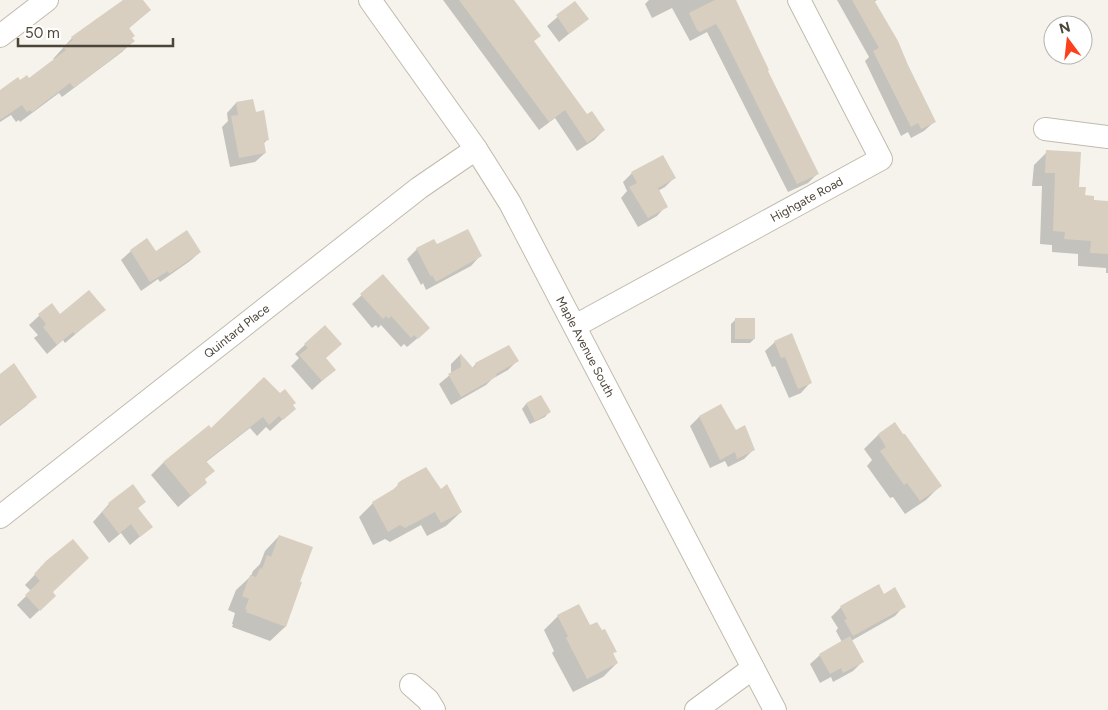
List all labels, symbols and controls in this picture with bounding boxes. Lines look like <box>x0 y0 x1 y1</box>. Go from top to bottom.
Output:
scale bar <box>18 15 172 47</box>
north arrow <box>1043 15 1093 65</box>
text: N <box>1057 18 1072 38</box>
text: 50 m <box>25 24 60 42</box>
street label: Highgate Road <box>768 174 845 225</box>
street label: Maple Avenue South <box>553 294 617 400</box>
street label: Quintard Place <box>201 301 273 361</box>

